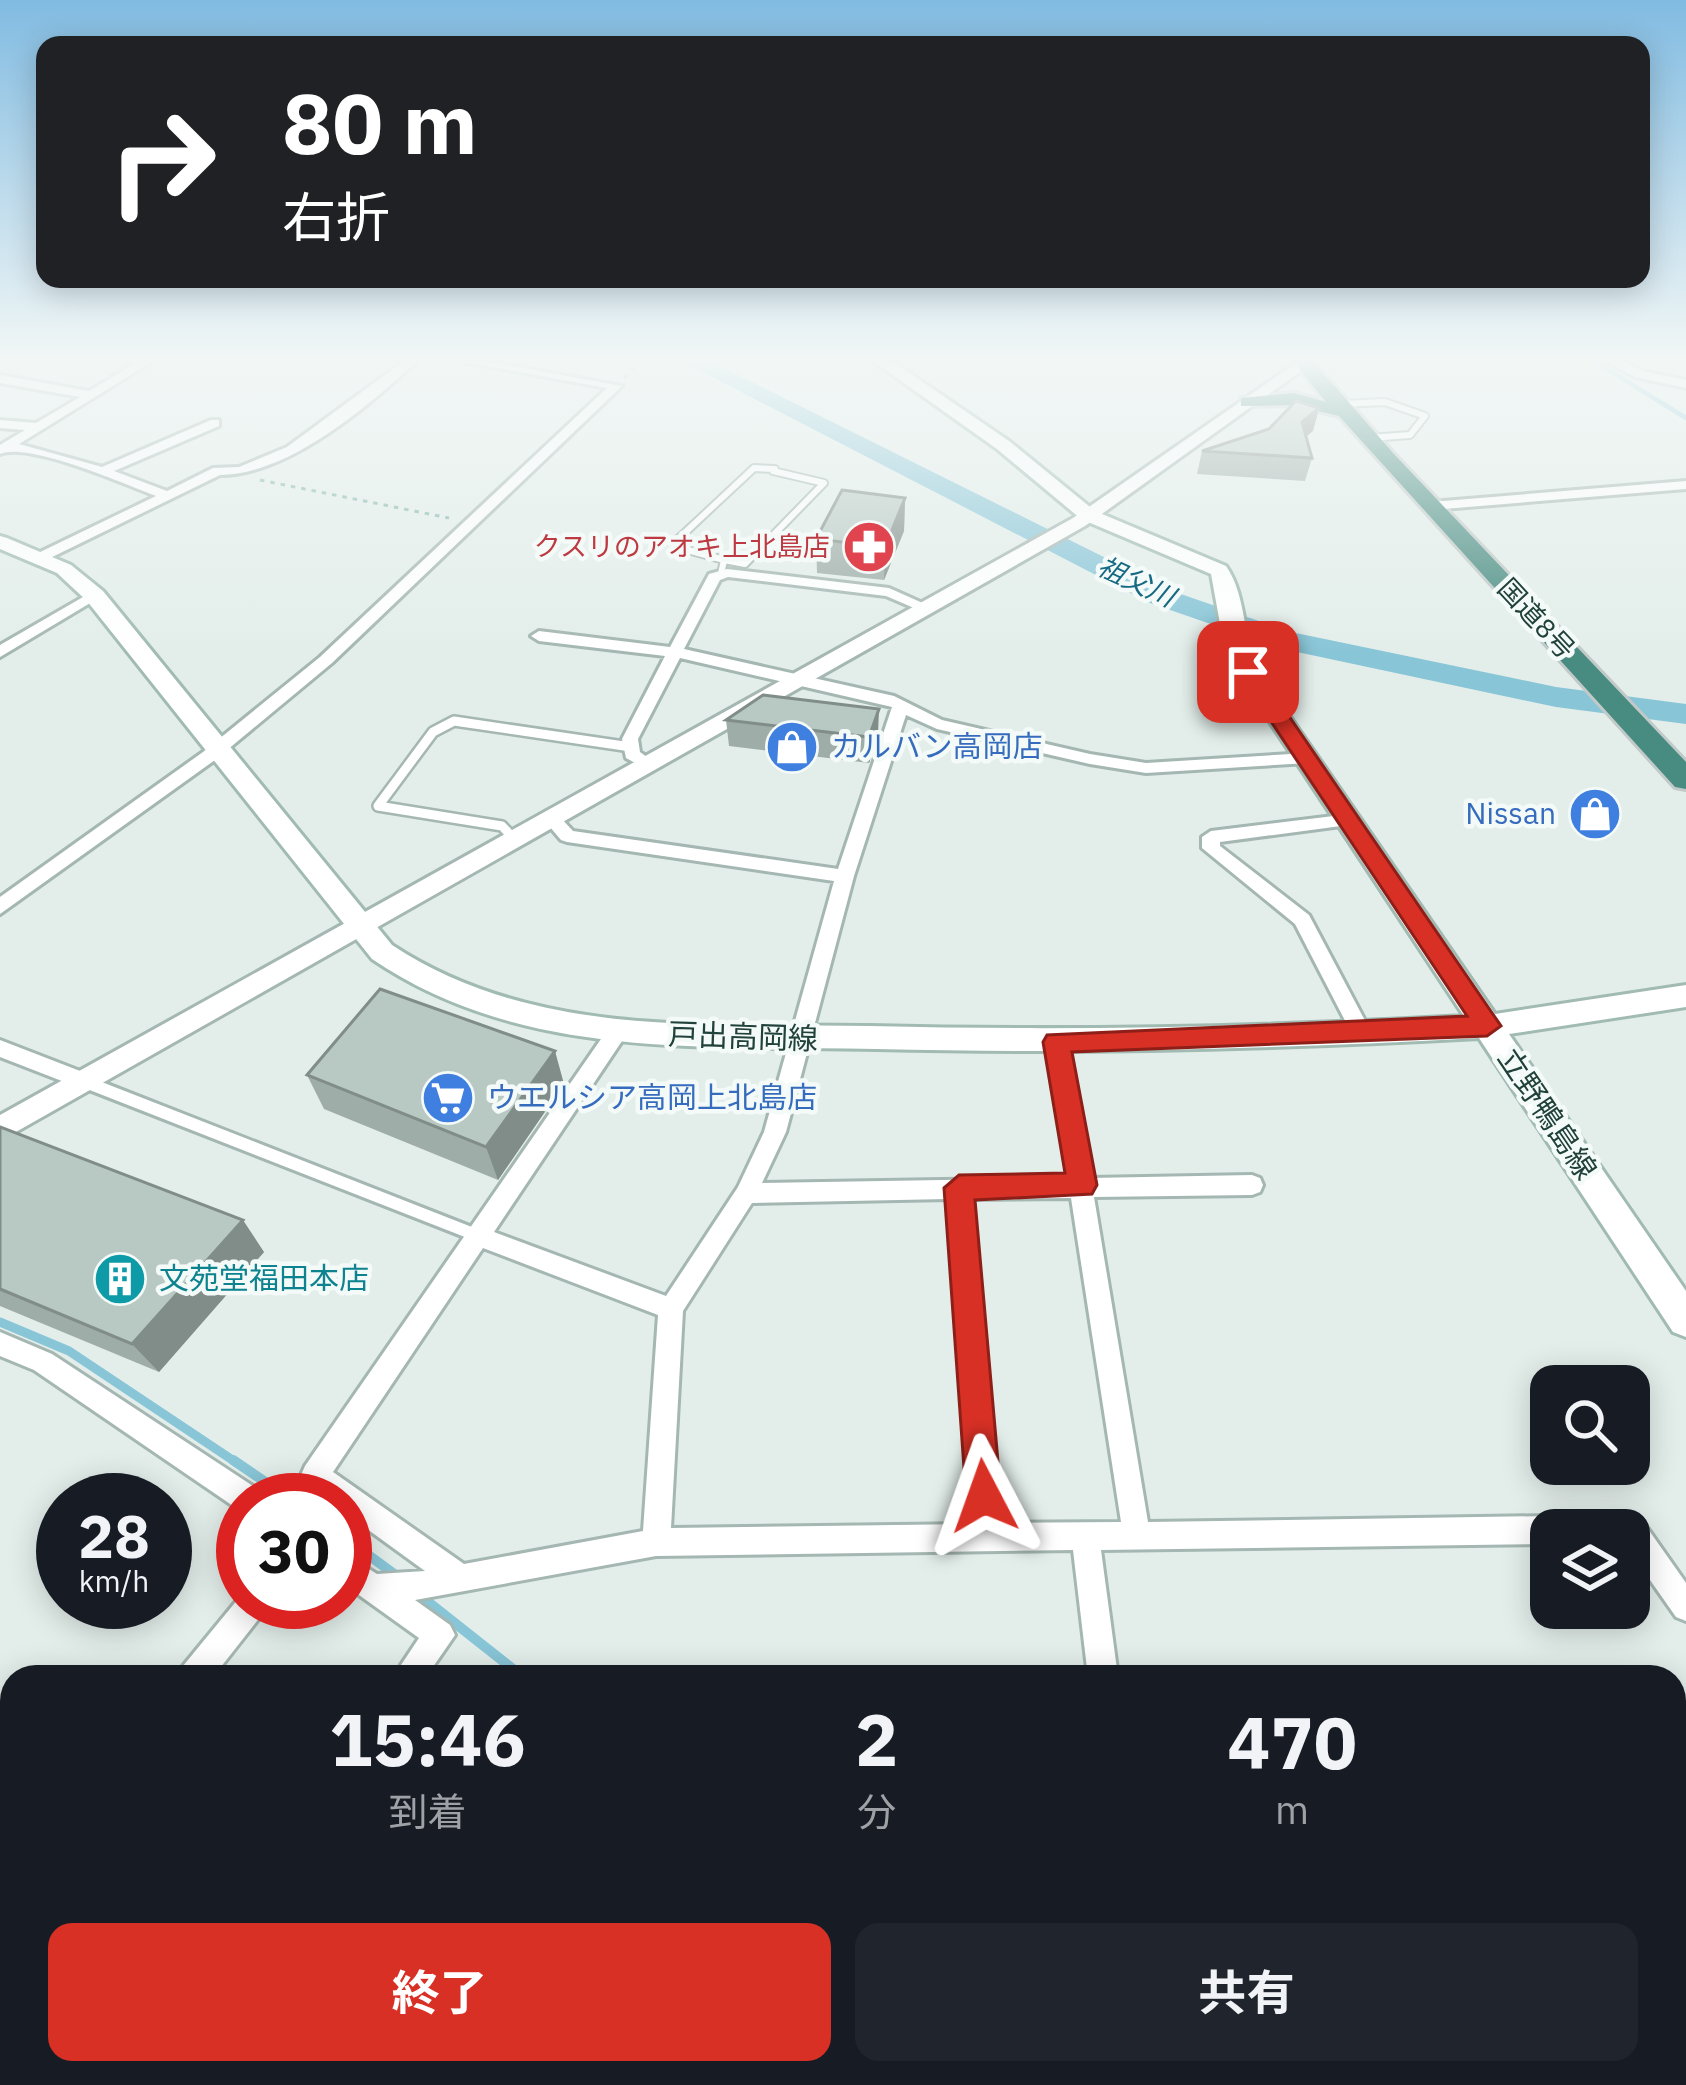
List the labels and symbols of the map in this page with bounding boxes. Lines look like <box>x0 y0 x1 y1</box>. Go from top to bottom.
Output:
pharmacy icon: クスリのアオキ上北島店 <box>841 519 897 575</box>
place label: クスリのアオキ上北島店 <box>534 528 830 563</box>
water label: 祖父川 <box>1093 548 1183 615</box>
street label: 国道8号 <box>1491 570 1583 665</box>
pin <box>1197 621 1299 723</box>
shop icon: カルバン高岡店 <box>764 719 820 775</box>
place label: カルバン高岡店 <box>831 726 1043 765</box>
shop icon: Nissan <box>1567 786 1623 842</box>
place label: Nissan <box>1465 793 1556 832</box>
street label: 戸出高岡線 <box>667 1013 819 1058</box>
street label: 立野鴨島線 <box>1490 1040 1606 1186</box>
supermarket icon: ウエルシア高岡上北島店 <box>420 1070 476 1126</box>
place label: ウエルシア高岡上北島店 <box>487 1077 817 1116</box>
building icon: 文苑堂福田本店 <box>92 1251 148 1307</box>
place label: 文苑堂福田本店 <box>159 1258 369 1297</box>
position arrow <box>921 1433 1047 1559</box>
speed limit sign: 30 <box>216 1473 372 1629</box>

